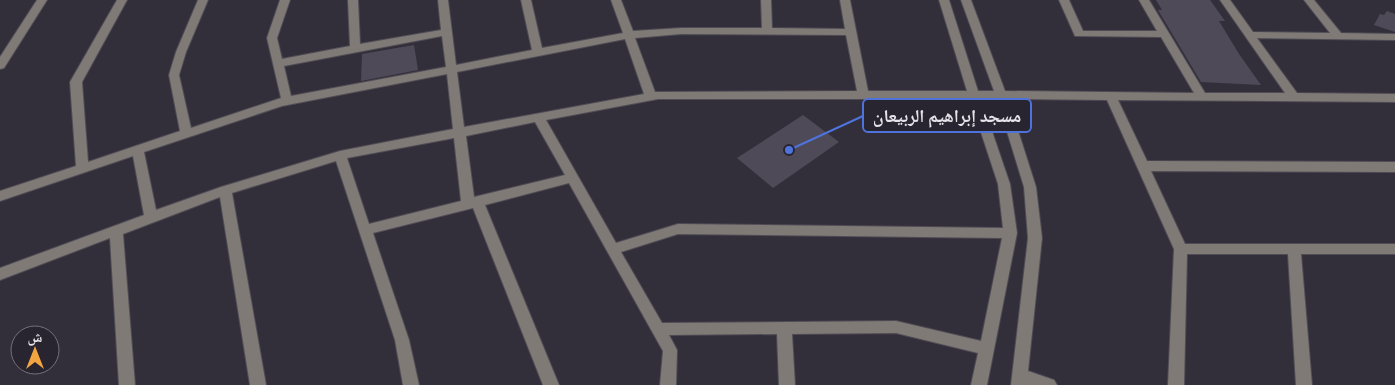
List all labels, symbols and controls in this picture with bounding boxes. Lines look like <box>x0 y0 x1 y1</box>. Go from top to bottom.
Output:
callout: مسجد إبراهيم الربيعان <box>863 99 1031 132</box>
text: مسجد إبراهيم الربيعان <box>873 103 1021 128</box>
north arrow <box>10 325 60 375</box>
text: ش <box>28 327 43 346</box>

